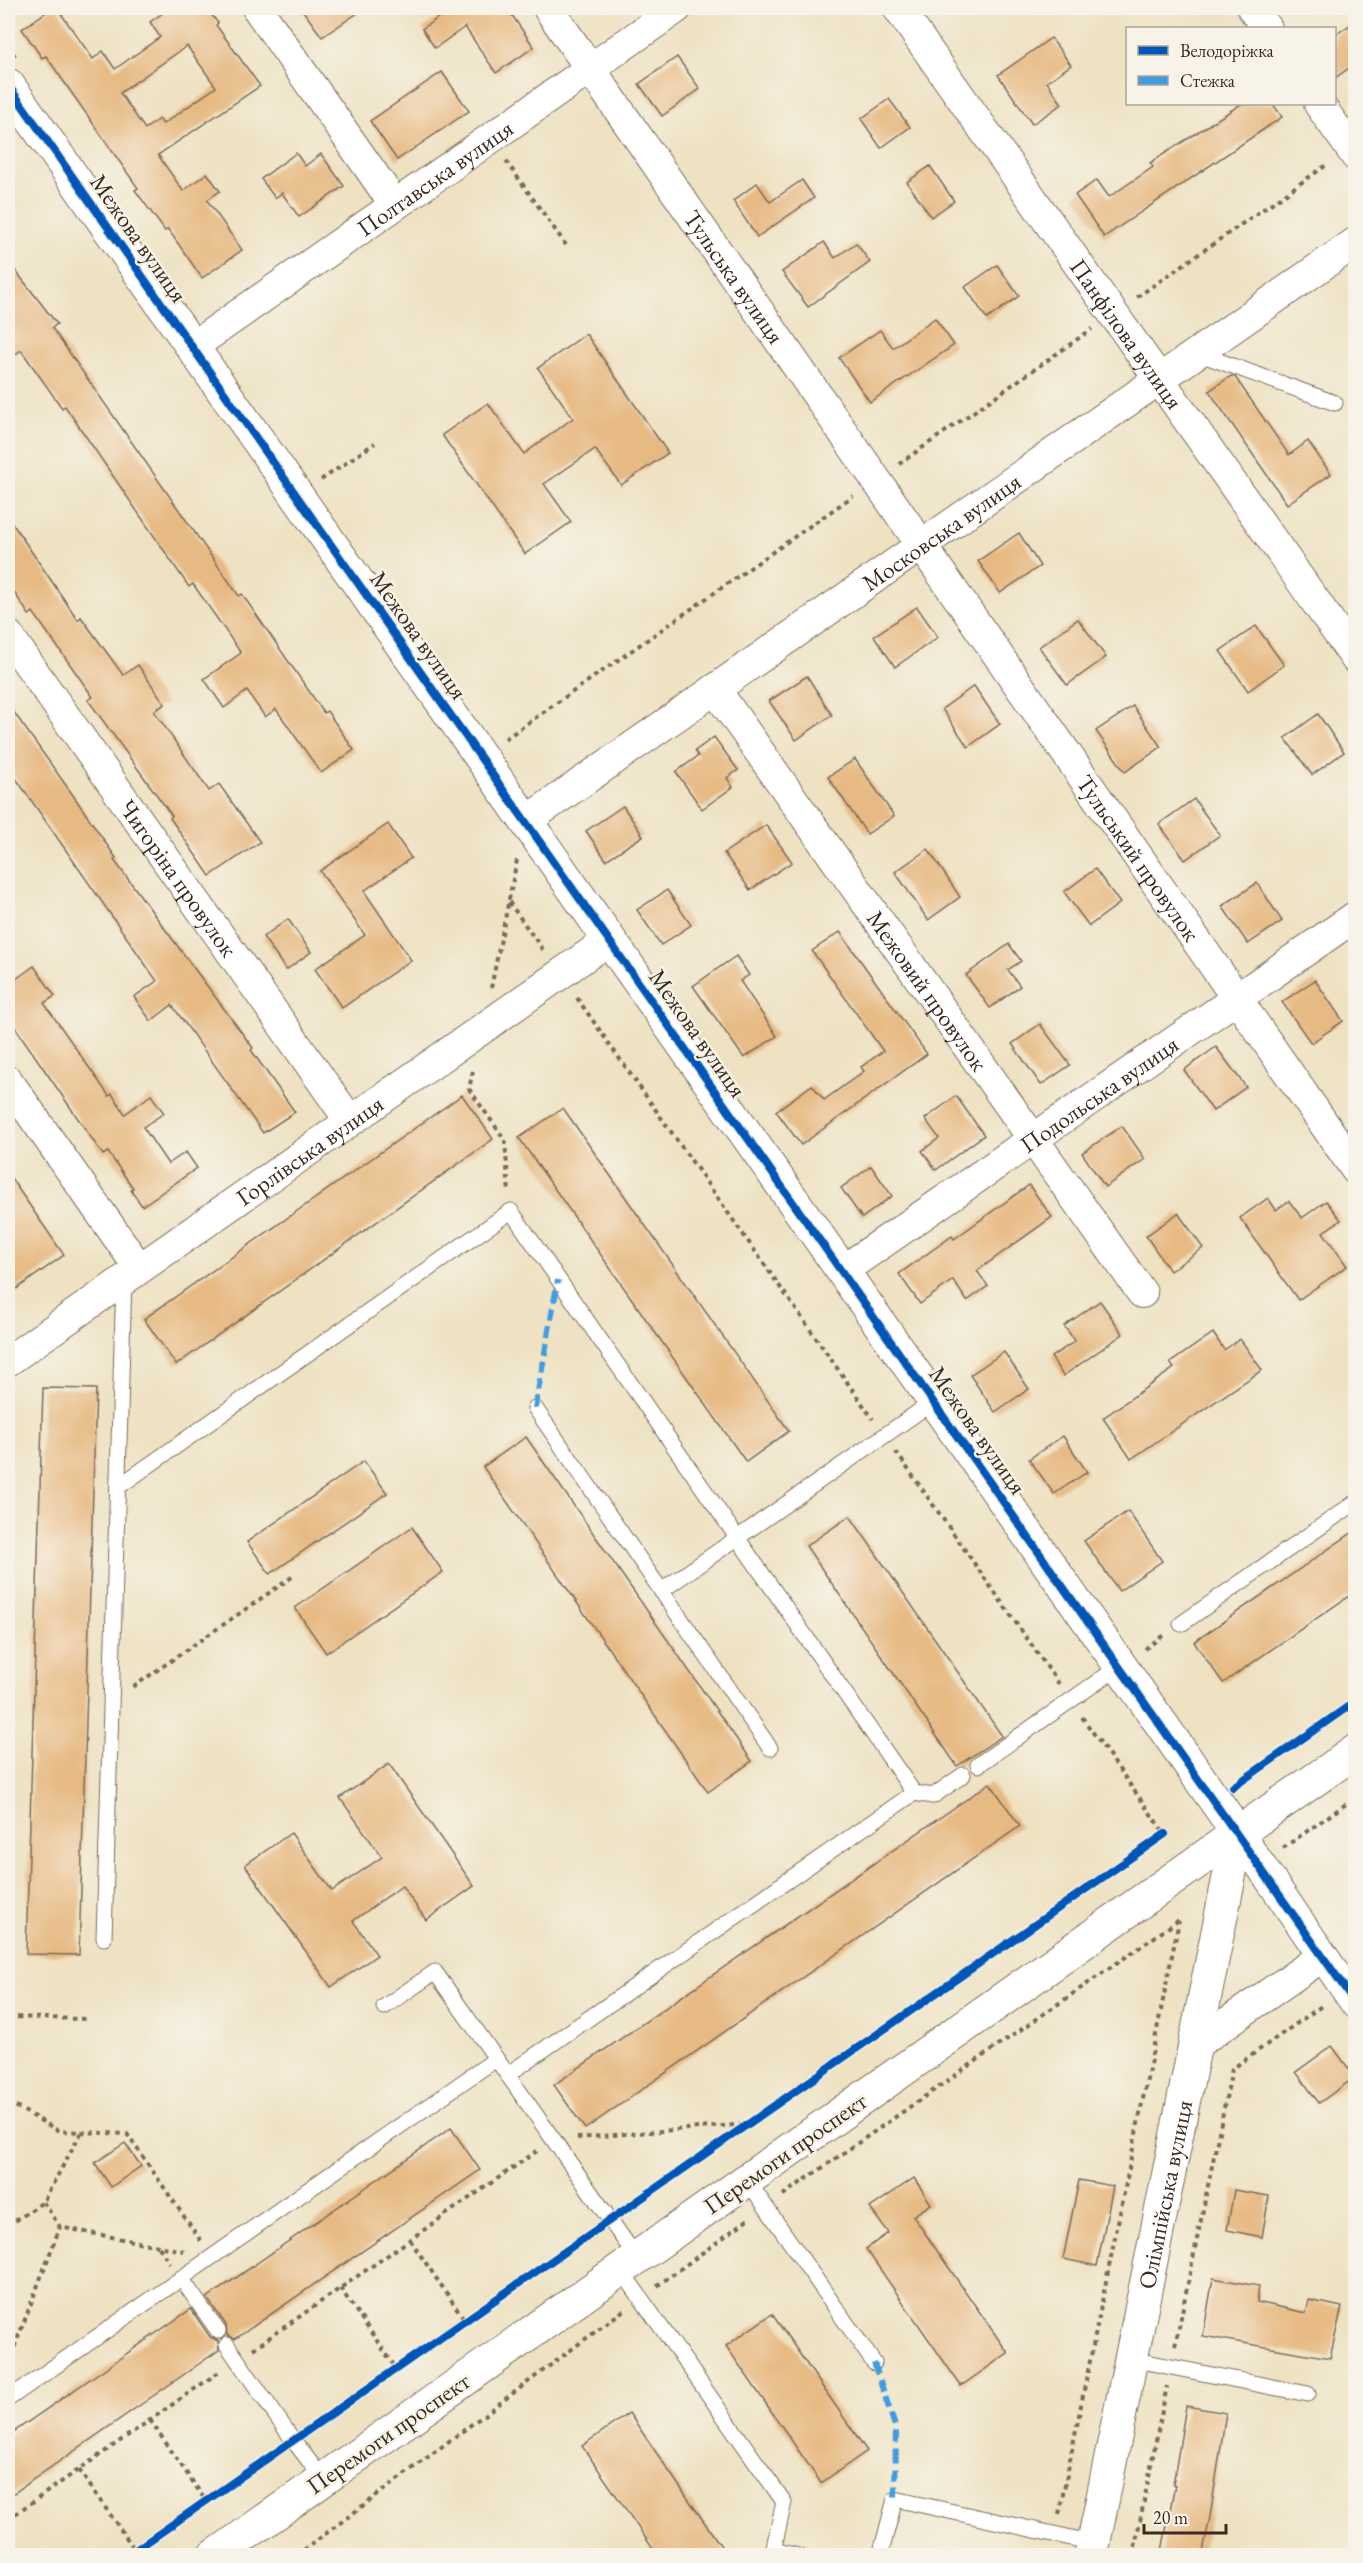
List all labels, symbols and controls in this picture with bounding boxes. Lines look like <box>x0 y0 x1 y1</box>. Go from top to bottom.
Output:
legend <box>1126 27 1336 105</box>
text: Велодоріжка <box>1180 39 1275 62</box>
text: Стежка <box>1180 69 1236 92</box>
street label: Полтавська вулиця <box>350 112 519 243</box>
street label: Межова вулиця <box>83 168 195 309</box>
street label: Тульська вулиця <box>677 204 792 350</box>
street label: Панфілова вулиця <box>1063 252 1191 415</box>
street label: Московська вулиця <box>855 465 1027 598</box>
street label: Межова вулиця <box>363 565 475 706</box>
street label: Тульський провулок <box>1070 768 1208 948</box>
street label: Чигоріна провулок <box>113 793 245 963</box>
street label: Межовий провулок <box>861 904 996 1077</box>
street label: Межова вулиця <box>642 963 754 1104</box>
street label: Подольська вулиця <box>1013 1028 1184 1159</box>
street label: Горлівська вулиця <box>230 1087 389 1212</box>
street label: Межова вулиця <box>922 1360 1034 1501</box>
street label: Перемоги проспект <box>697 2085 873 2221</box>
street label: Олімпійська вулиця <box>1130 2097 1199 2292</box>
street label: Перемоги проспект <box>300 2365 476 2501</box>
scale bar <box>1144 2497 1226 2535</box>
text: 20 m <box>1153 2506 1188 2529</box>

